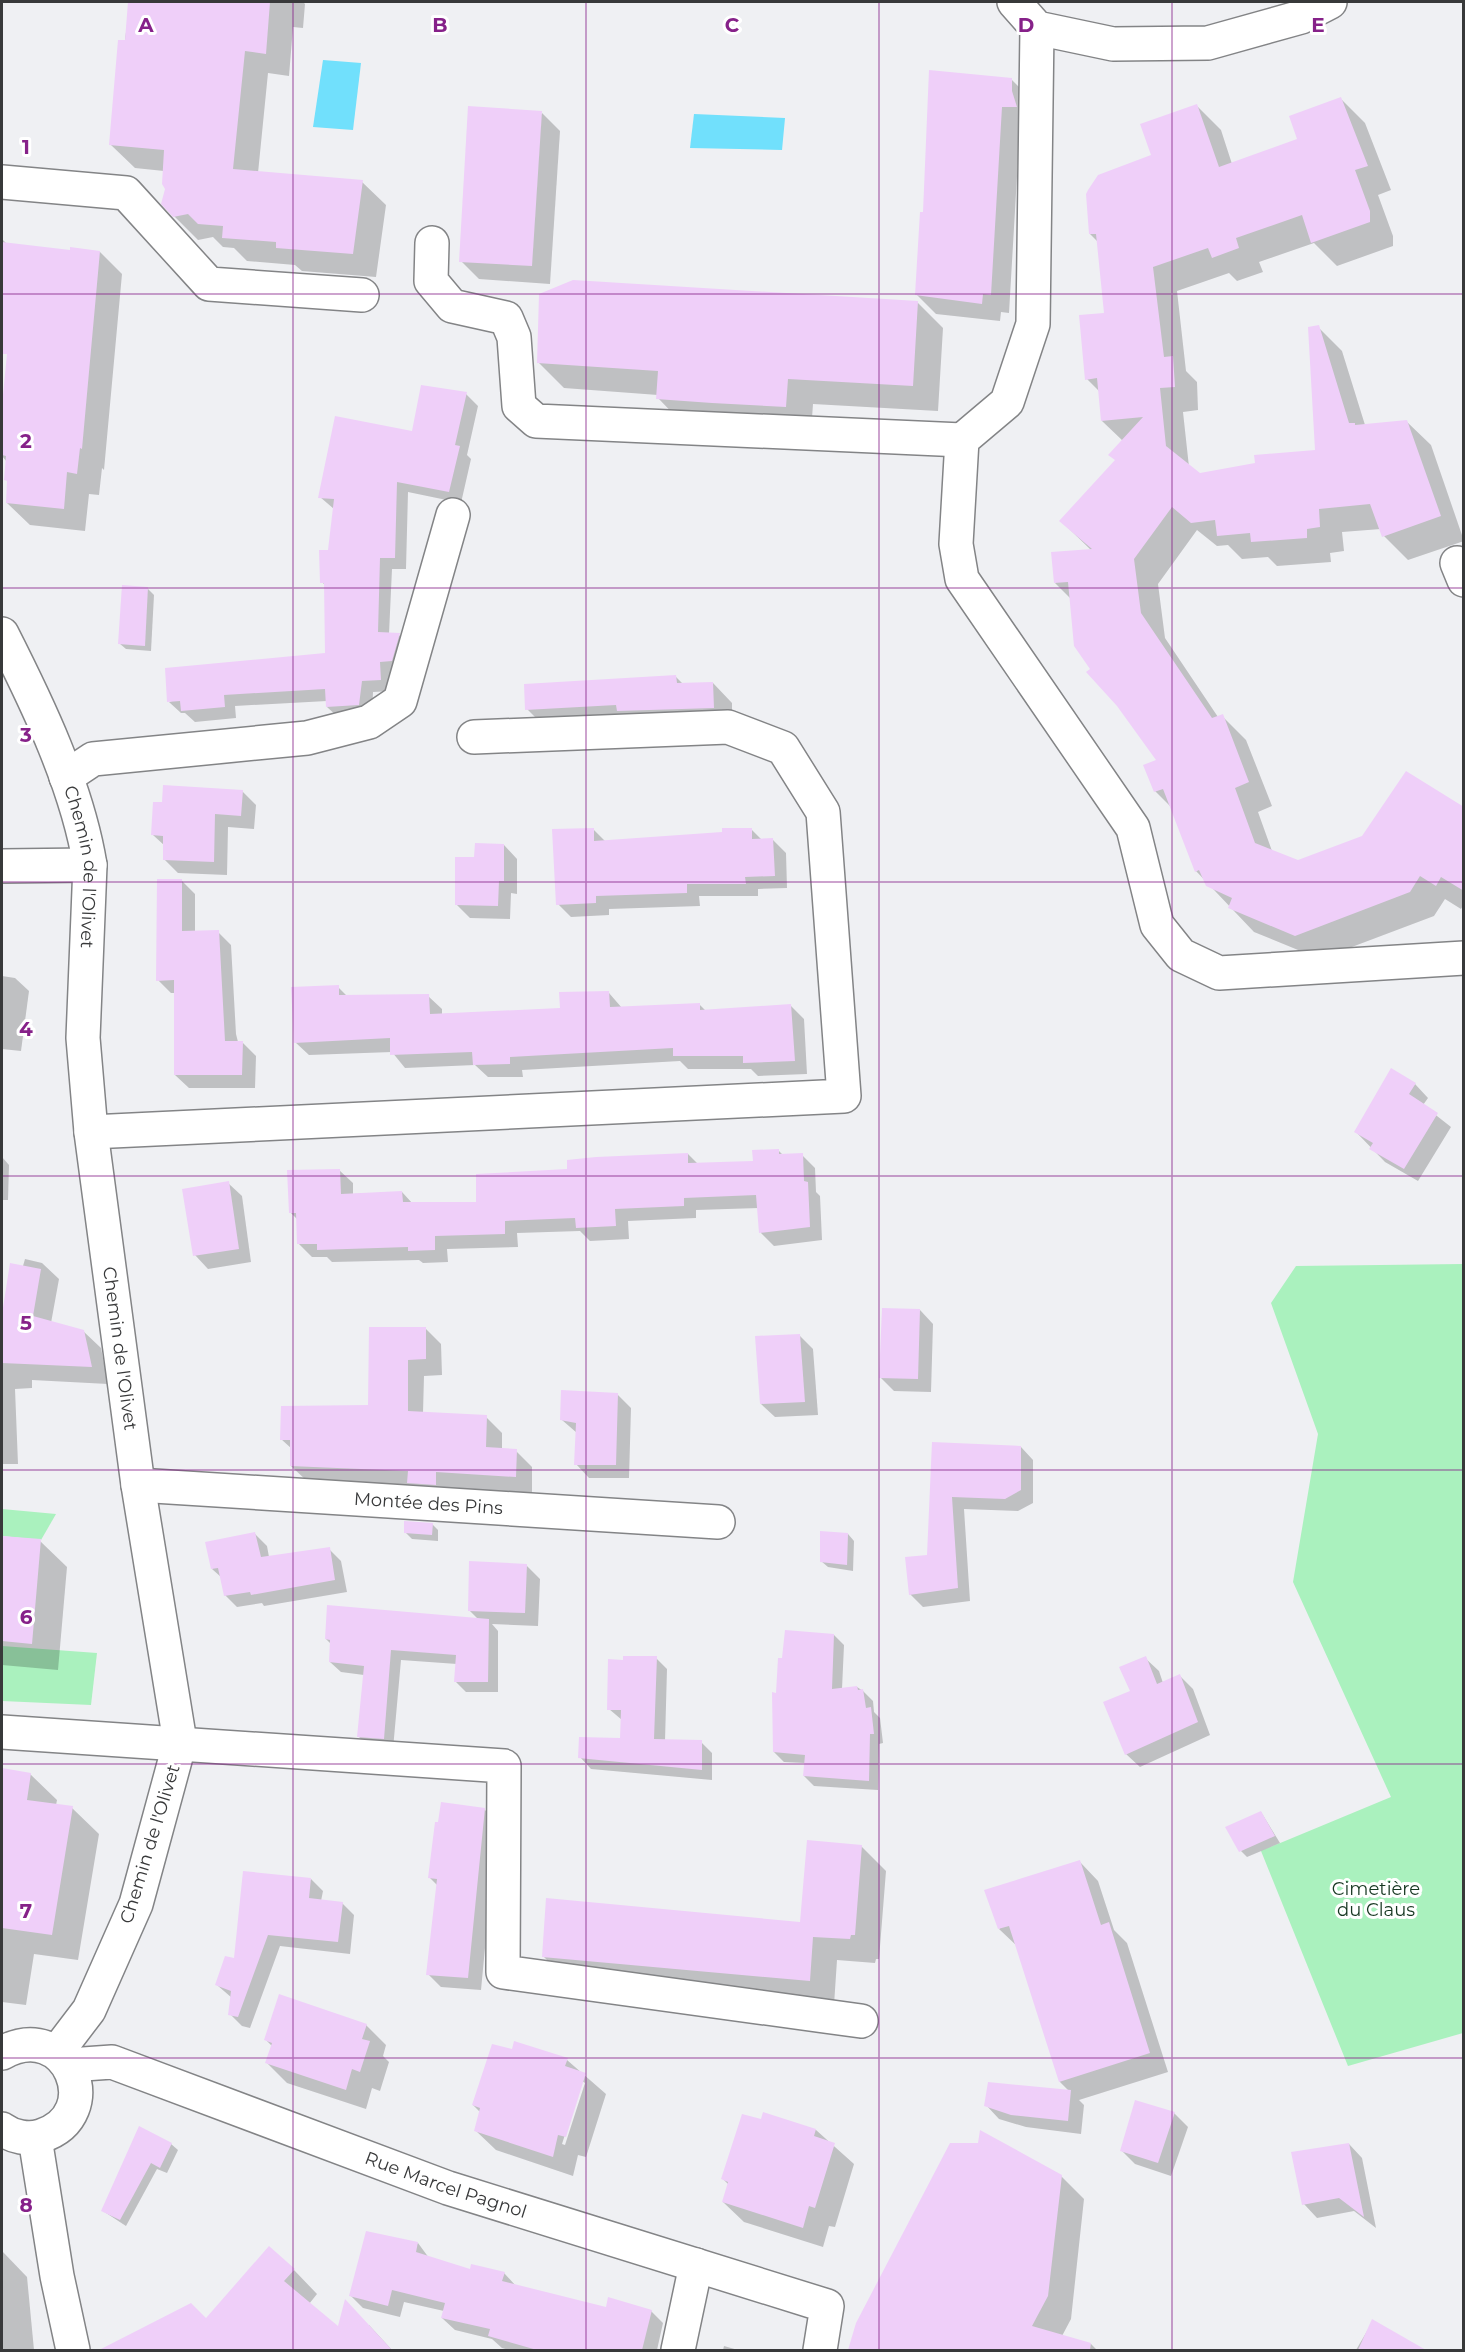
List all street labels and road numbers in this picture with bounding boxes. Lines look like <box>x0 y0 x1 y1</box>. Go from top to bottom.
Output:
street label: Chemin de l'Olivet <box>59 783 101 949</box>
street label: Chemin de l'Olivet <box>98 1265 142 1432</box>
street label: Montée des Pins <box>353 1488 504 1519</box>
street label: Chemin de l'Olivet <box>115 1762 185 1926</box>
street label: Rue Marcel Pagnol <box>362 2147 530 2223</box>

